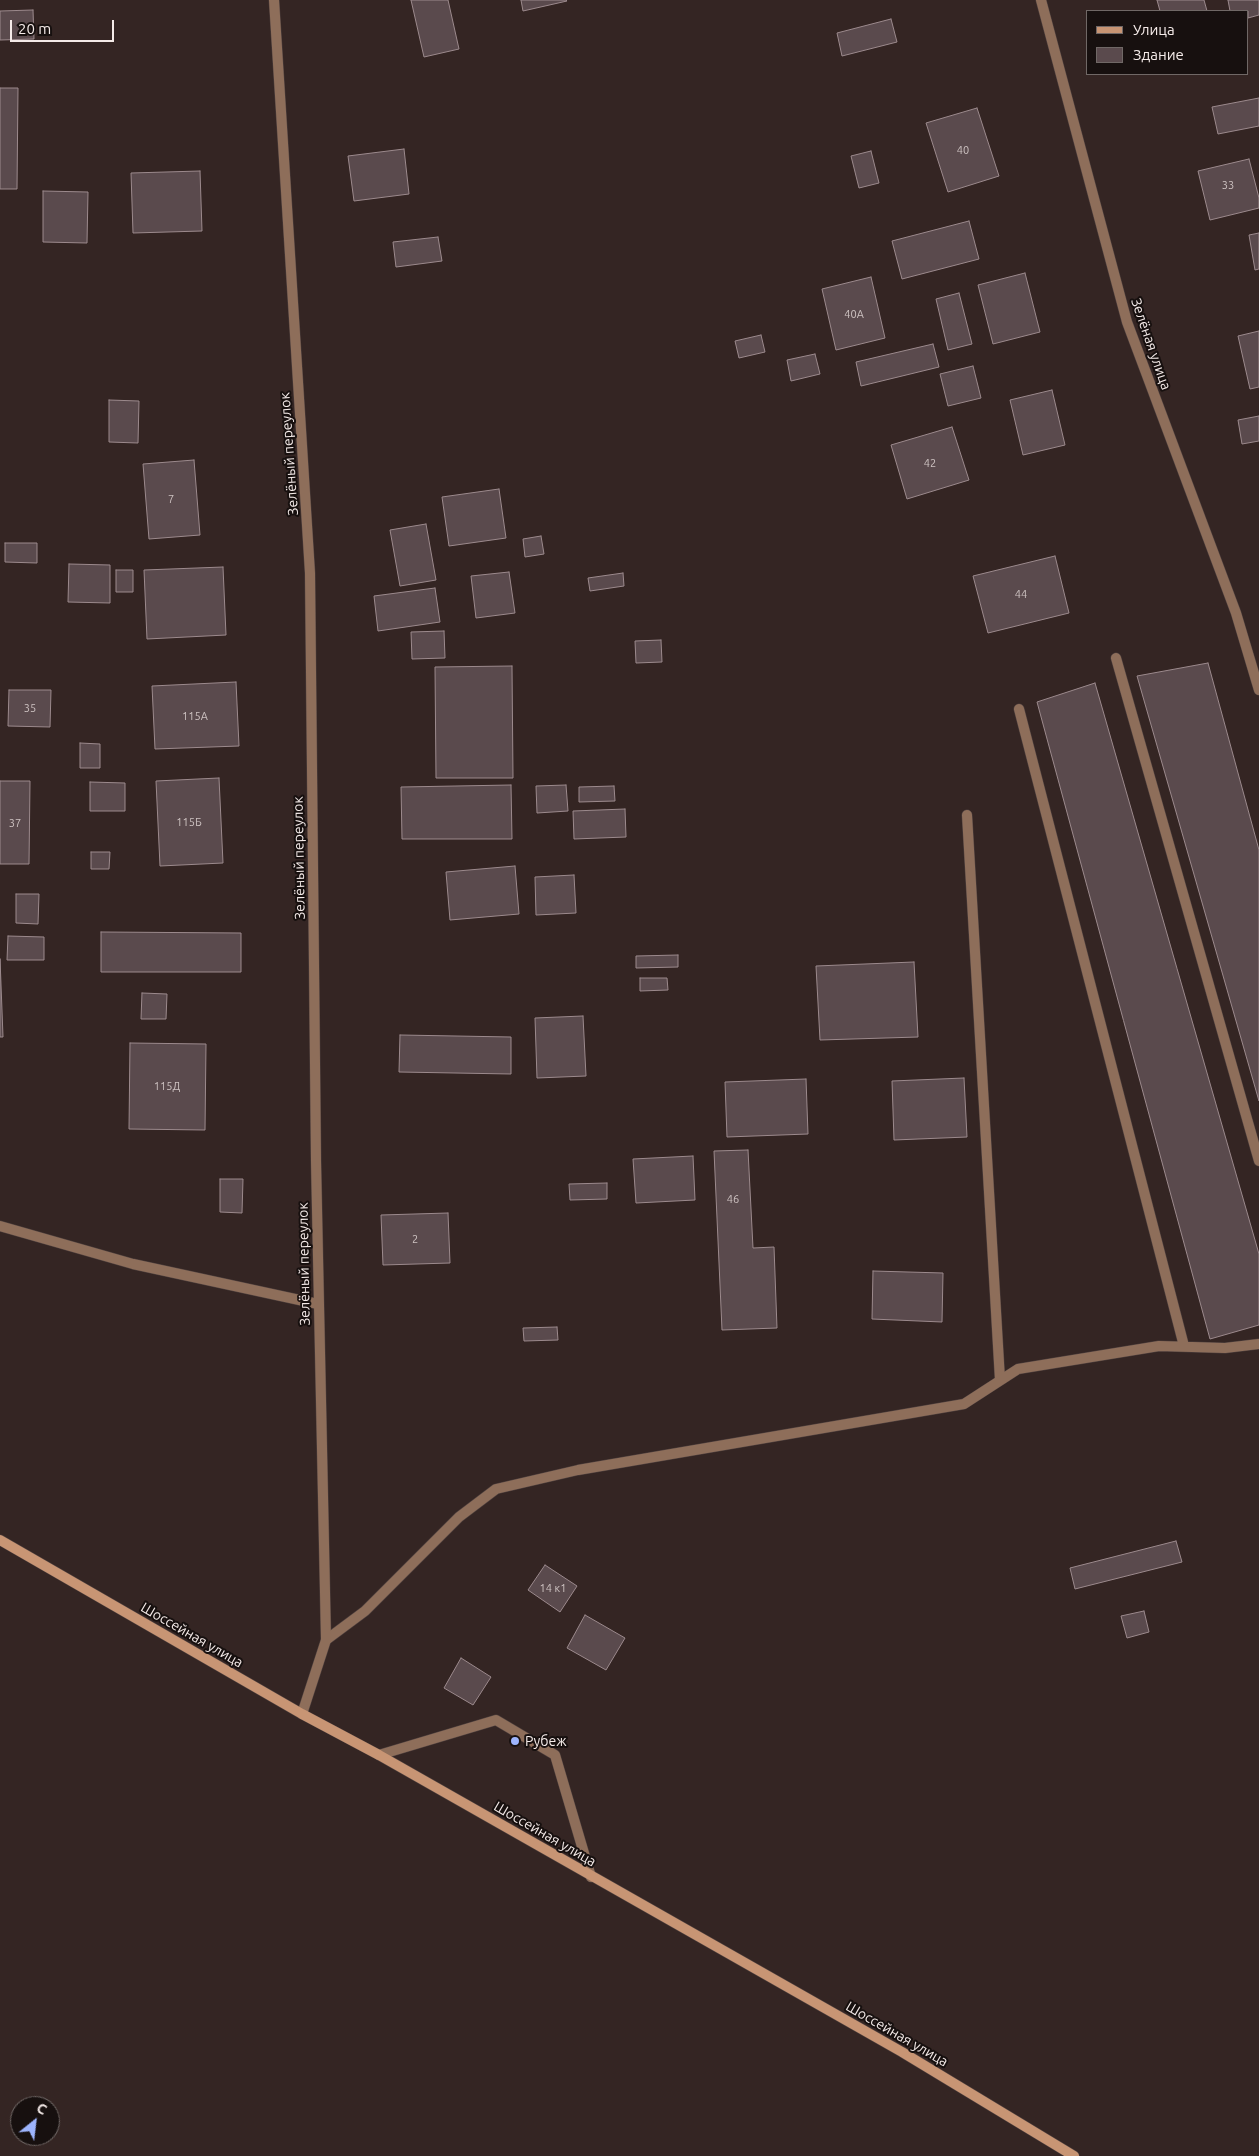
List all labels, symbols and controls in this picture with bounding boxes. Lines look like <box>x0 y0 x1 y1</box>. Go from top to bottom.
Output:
scale bar <box>12 10 116 42</box>
legend <box>1086 10 1249 75</box>
text: 20 m <box>18 20 51 37</box>
text: Улица <box>1133 21 1175 38</box>
text: Здание <box>1133 46 1184 63</box>
house number: 40 <box>957 143 969 157</box>
house number: 33 <box>1222 178 1234 192</box>
street label: Зелёная улица <box>1127 296 1175 392</box>
house number: 40А <box>844 307 864 321</box>
street label: Зелёный переулок <box>276 392 302 516</box>
house number: 42 <box>924 456 936 470</box>
house number: 7 <box>168 492 174 506</box>
house number: 44 <box>1015 587 1027 601</box>
house number: 35 <box>24 701 36 715</box>
house number: 115А <box>182 709 208 723</box>
street label: Зелёный переулок <box>290 796 308 920</box>
house number: 115Б <box>176 815 202 829</box>
house number: 37 <box>9 816 21 830</box>
house number: 115Д <box>154 1079 180 1093</box>
house number: 46 <box>727 1192 739 1206</box>
street label: Зелёный переулок <box>295 1202 313 1326</box>
house number: 2 <box>412 1232 418 1246</box>
house number: 14 к1 <box>540 1581 566 1595</box>
street label: Шоссейная улица <box>138 1599 246 1671</box>
place label: Рубеж <box>525 1733 567 1749</box>
marker: Рубеж <box>509 1735 521 1747</box>
street label: Шоссейная улица <box>491 1798 599 1870</box>
street label: Шоссейная улица <box>843 1998 951 2070</box>
north arrow <box>10 2096 60 2146</box>
text: С <box>34 2100 50 2118</box>

